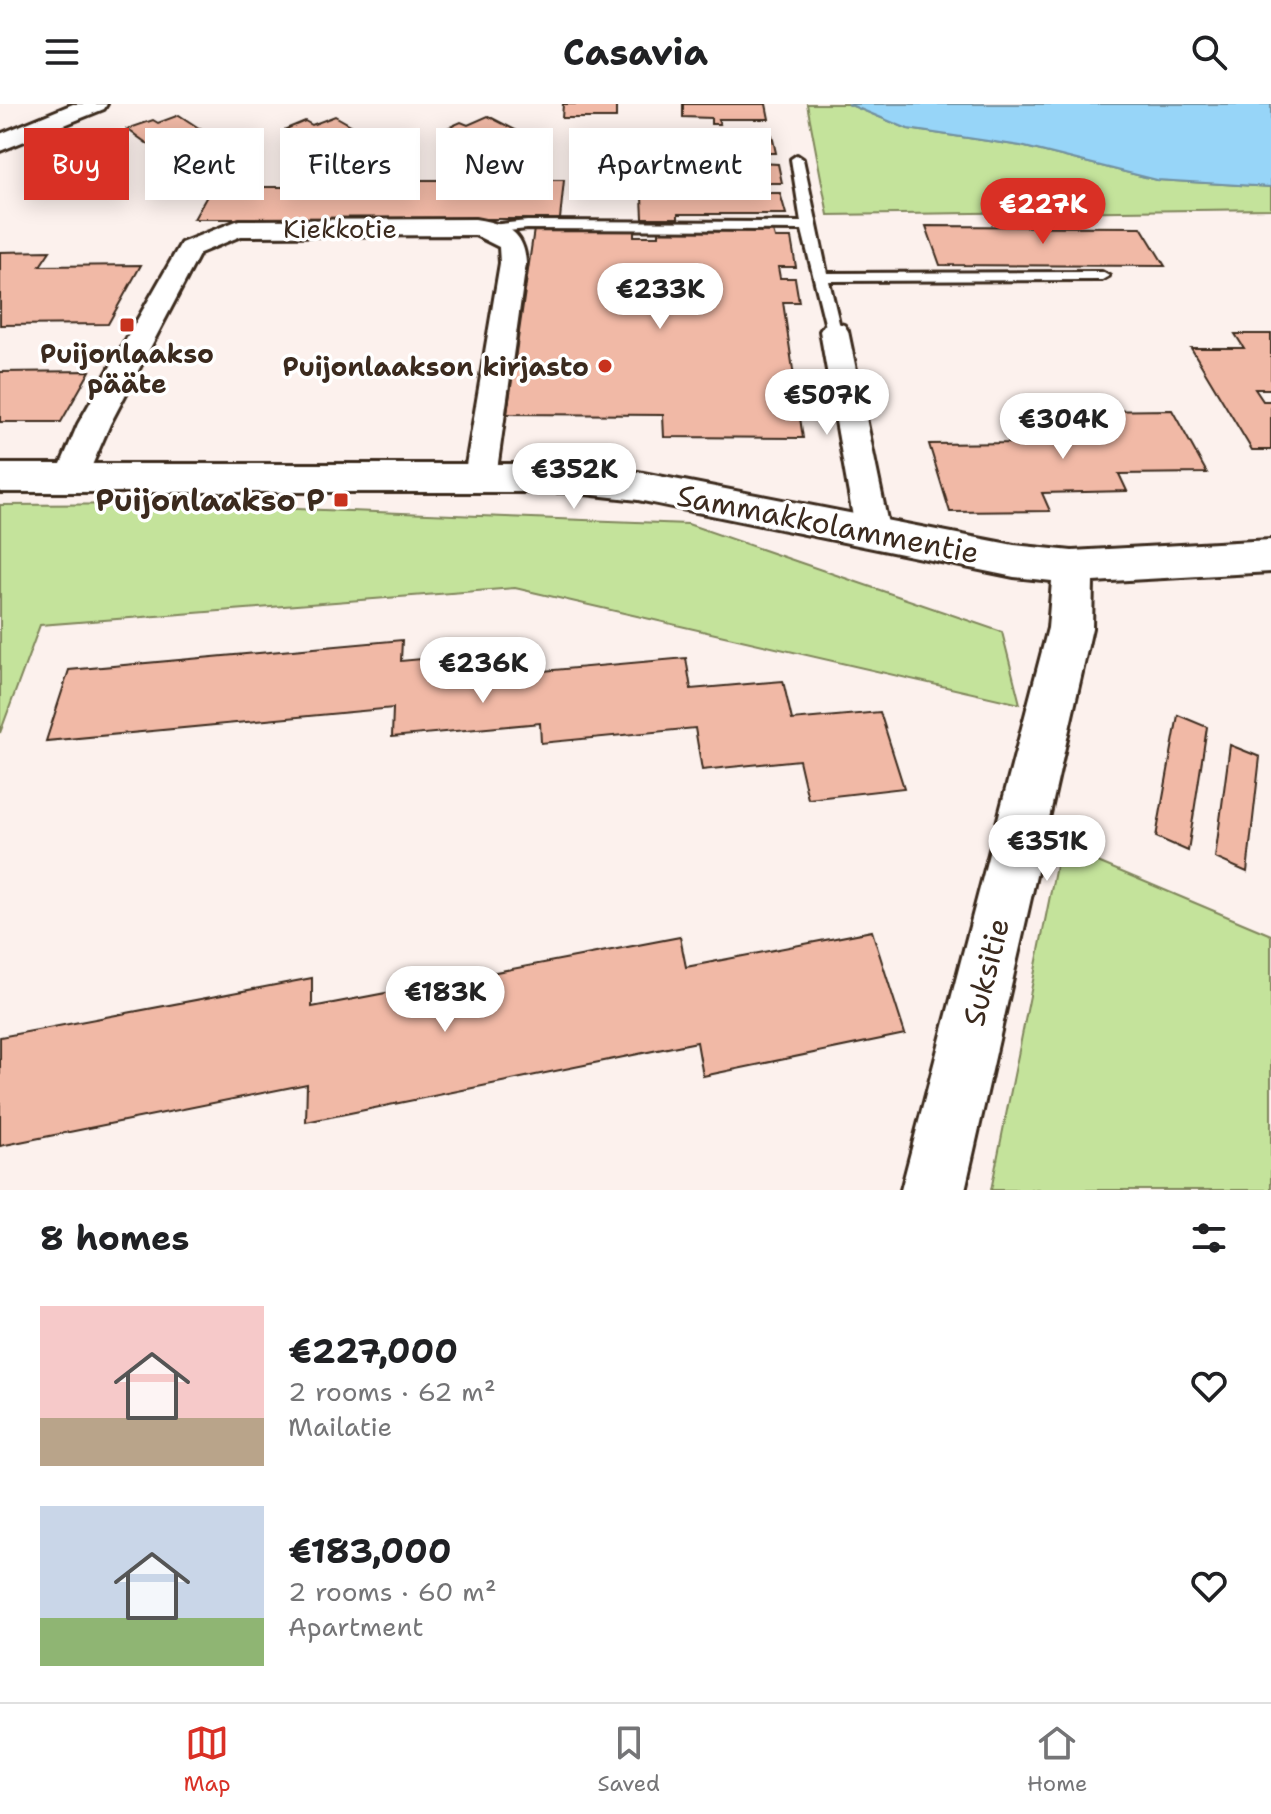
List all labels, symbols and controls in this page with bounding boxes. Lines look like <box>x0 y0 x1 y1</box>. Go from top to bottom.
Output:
text: Casavia <box>563 28 708 77</box>
icon: menu <box>40 30 84 74</box>
icon: search <box>1187 30 1231 74</box>
chip: Buy <box>24 128 129 200</box>
chip: Rent <box>145 128 264 200</box>
chip: Filters <box>280 128 420 200</box>
chip: New <box>436 128 553 200</box>
chip: Apartment <box>569 128 771 200</box>
pin: €227K <box>987 178 1099 246</box>
text: €227K <box>999 186 1087 221</box>
street label: Kiekkotie <box>283 211 397 246</box>
pin: €233K <box>604 263 716 331</box>
text: €233K <box>615 271 705 306</box>
marker: Puijonlaakso pääte <box>118 316 136 334</box>
place label: Puijonlaakso pääte <box>40 336 214 401</box>
place label: Puijonlaakson kirjasto <box>283 349 589 384</box>
marker: Puijonlaakson kirjasto <box>596 357 614 375</box>
pin: €507K <box>771 369 883 437</box>
text: €507K <box>783 377 871 412</box>
pin: €304K <box>1007 393 1119 461</box>
text: €304K <box>1018 401 1108 436</box>
pin: €352K <box>518 443 630 511</box>
text: €352K <box>530 451 618 486</box>
street label: Sammakkolammentie <box>673 475 983 573</box>
place label: Puijonlaakso P <box>95 480 325 521</box>
marker: Puijonlaakso P <box>332 491 350 509</box>
pin: €236K <box>427 637 539 705</box>
text: €236K <box>438 645 528 680</box>
pin: €351K <box>991 815 1103 883</box>
text: €351K <box>1006 823 1088 858</box>
street label: Suksitie <box>953 914 1019 1030</box>
pin: €183K <box>389 966 501 1034</box>
text: €183K <box>404 974 486 1009</box>
text: 8 homes <box>40 1215 189 1261</box>
icon: filters <box>1187 1216 1231 1260</box>
text: €227,000 <box>288 1328 458 1374</box>
icon: home <box>104 1338 200 1434</box>
icon: heart <box>1187 1364 1231 1408</box>
text: 2 rooms · 62 m² <box>288 1374 496 1409</box>
text: Mailatie <box>288 1409 392 1444</box>
text: €183,000 <box>288 1528 452 1574</box>
icon: home <box>104 1538 200 1634</box>
icon: heart <box>1187 1564 1231 1608</box>
text: 2 rooms · 60 m² <box>288 1574 497 1609</box>
text: Apartment <box>288 1609 424 1644</box>
tab: Map <box>183 1721 231 1798</box>
tab: Saved <box>598 1721 660 1798</box>
tab: Home <box>1027 1721 1088 1798</box>

